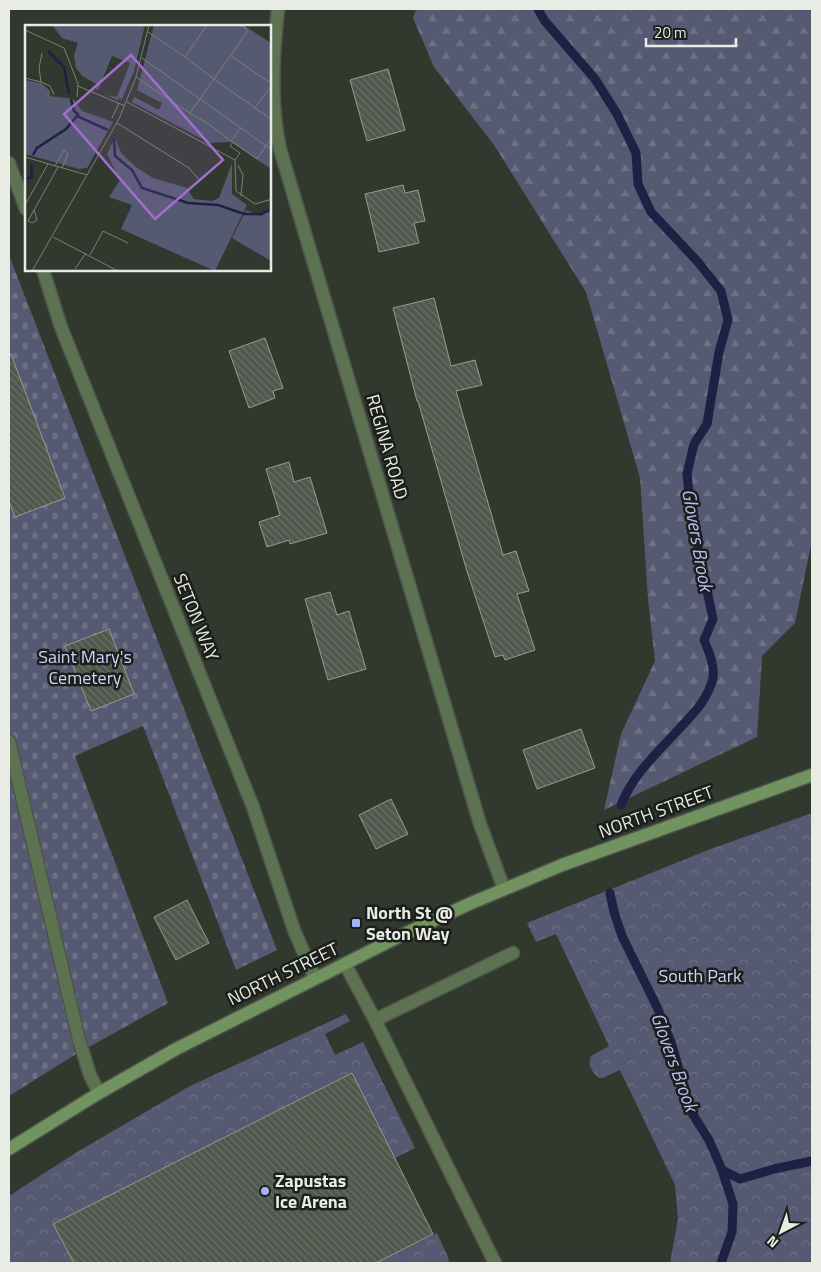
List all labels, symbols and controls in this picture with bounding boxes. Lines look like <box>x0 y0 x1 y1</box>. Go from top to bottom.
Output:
scale bar <box>646 15 736 47</box>
text: 20 m <box>654 21 687 44</box>
inset map <box>25 25 271 271</box>
street label: REGINA ROAD <box>360 391 415 503</box>
water label: Glovers Brook <box>675 486 722 596</box>
street label: SETON WAY <box>167 569 226 665</box>
park label: Saint Mary's Cemetery <box>38 643 132 691</box>
street label: NORTH STREET <box>595 778 717 845</box>
place label: North St @ Seton Way <box>366 899 453 947</box>
marker: North St @ Seton Way <box>350 917 362 929</box>
street label: NORTH STREET <box>223 935 343 1012</box>
park label: South Park <box>658 962 742 989</box>
water label: Glovers Brook <box>644 1008 708 1118</box>
place label: Zapustas Ice Arena <box>275 1167 347 1215</box>
marker: Zapustas Ice Arena <box>259 1185 271 1197</box>
north arrow <box>756 1207 806 1257</box>
text: N <box>762 1231 783 1253</box>

